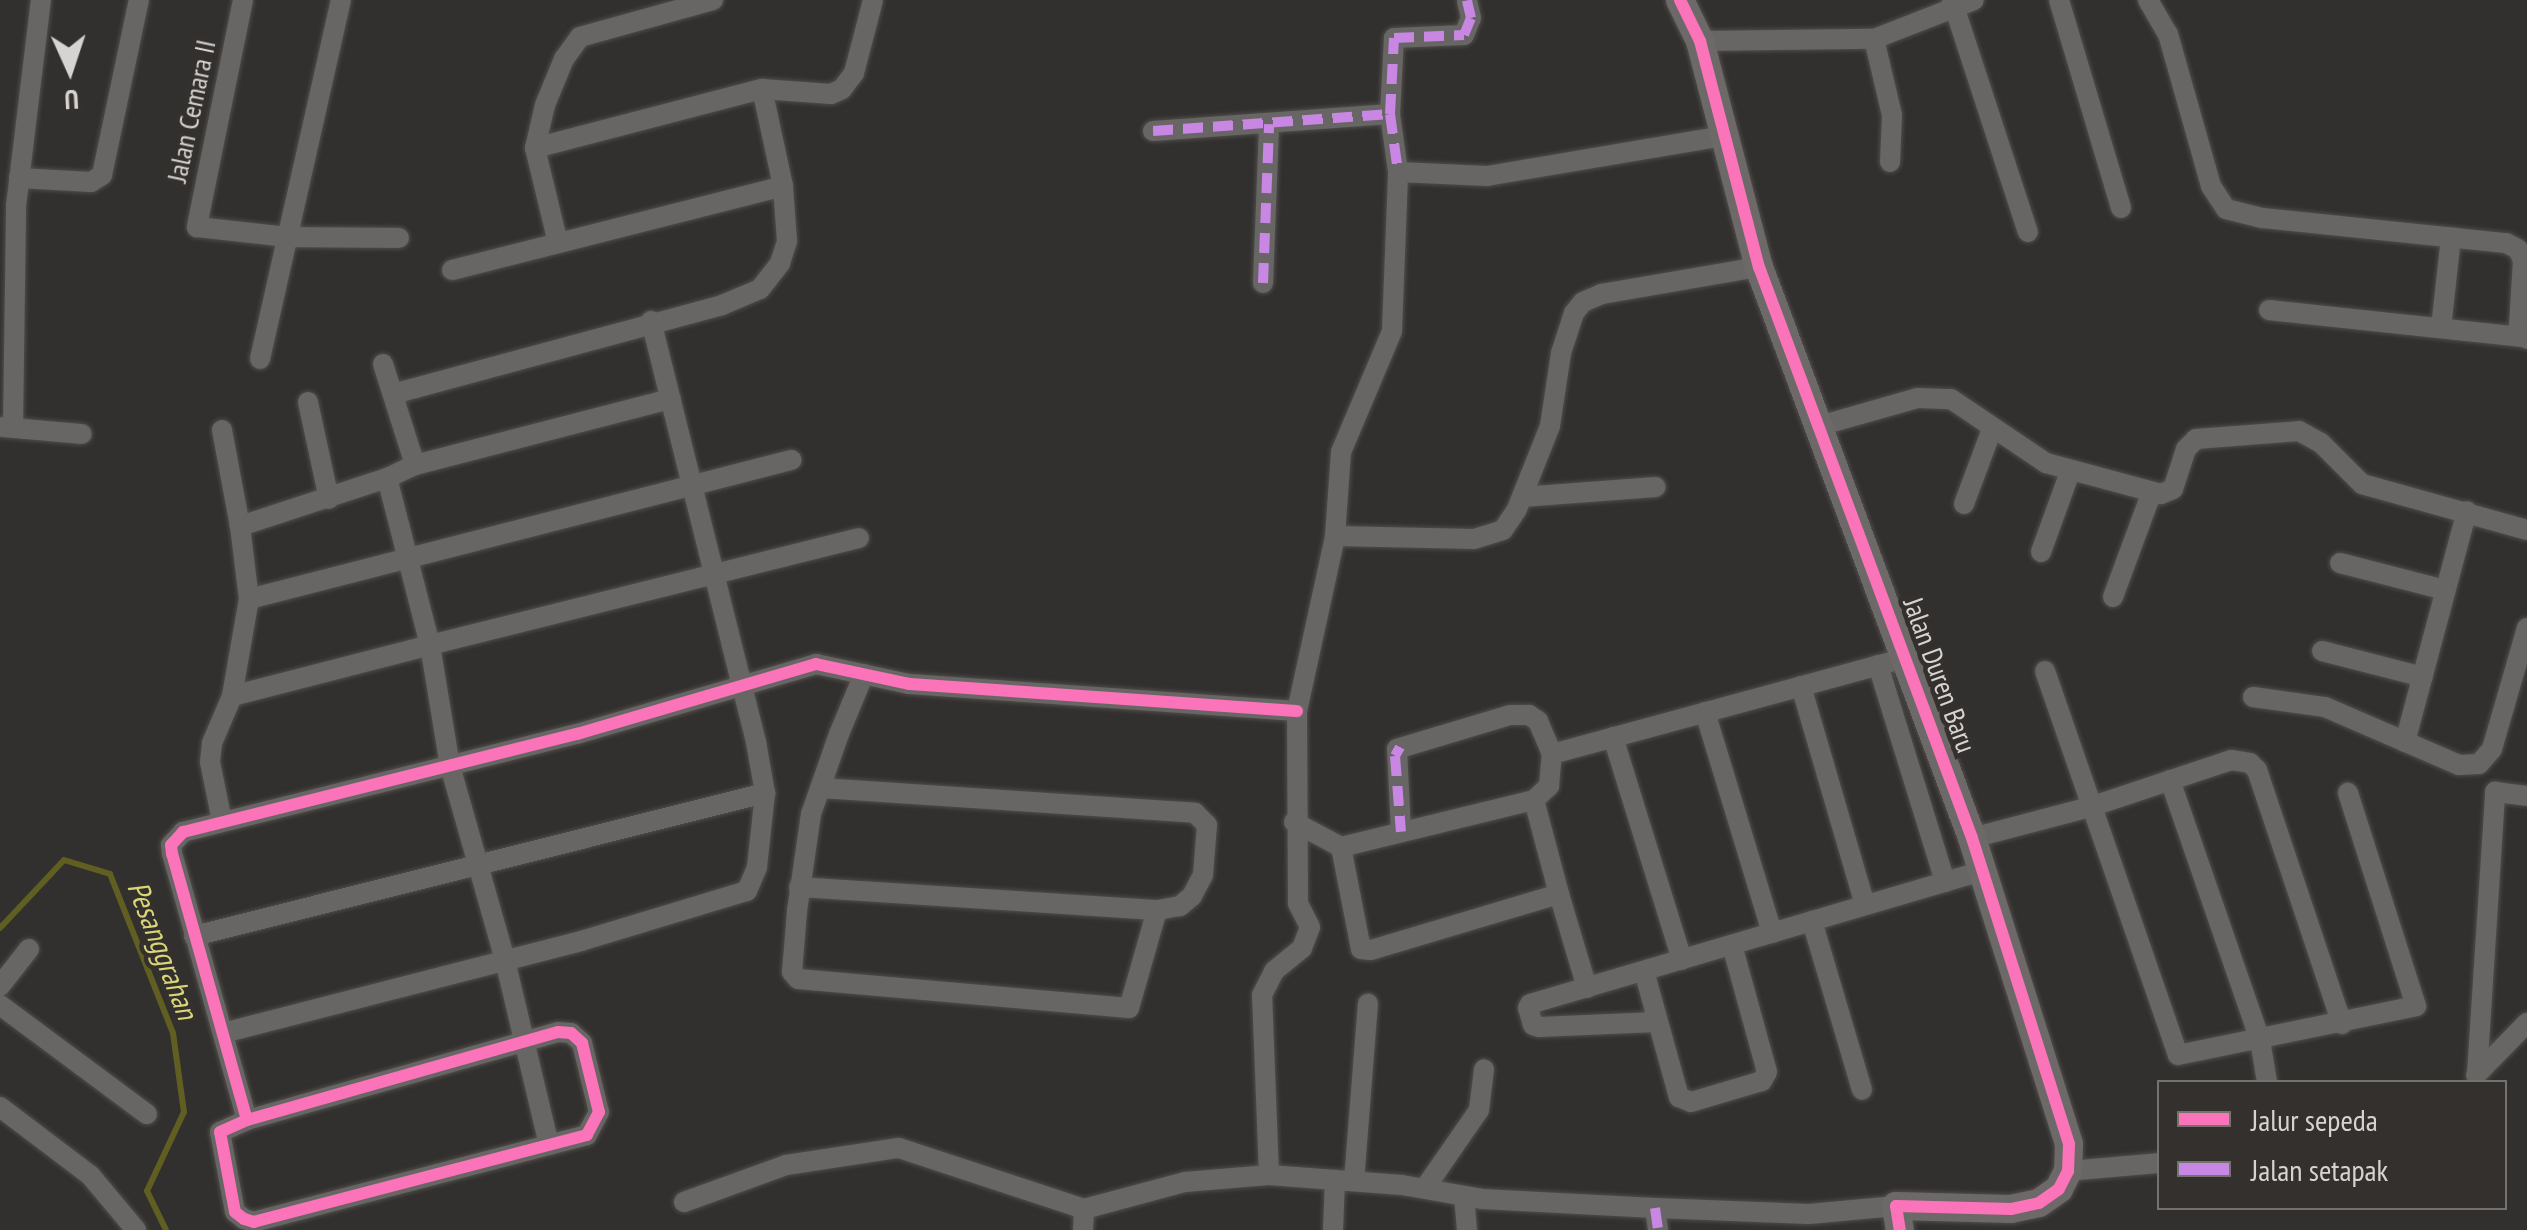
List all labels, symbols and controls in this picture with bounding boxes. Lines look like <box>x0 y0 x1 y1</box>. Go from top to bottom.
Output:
north arrow <box>20 20 120 120</box>
street label: Jalan Cemara II <box>160 37 222 185</box>
text: U <box>63 82 80 119</box>
street label: Jalan Duren Baru <box>1896 593 1984 757</box>
water label: Pesanggrahan <box>120 876 206 1024</box>
legend <box>2157 1080 2507 1210</box>
text: Jalur sepeda <box>2251 1100 2378 1139</box>
text: Jalan setapak <box>2251 1150 2388 1189</box>

